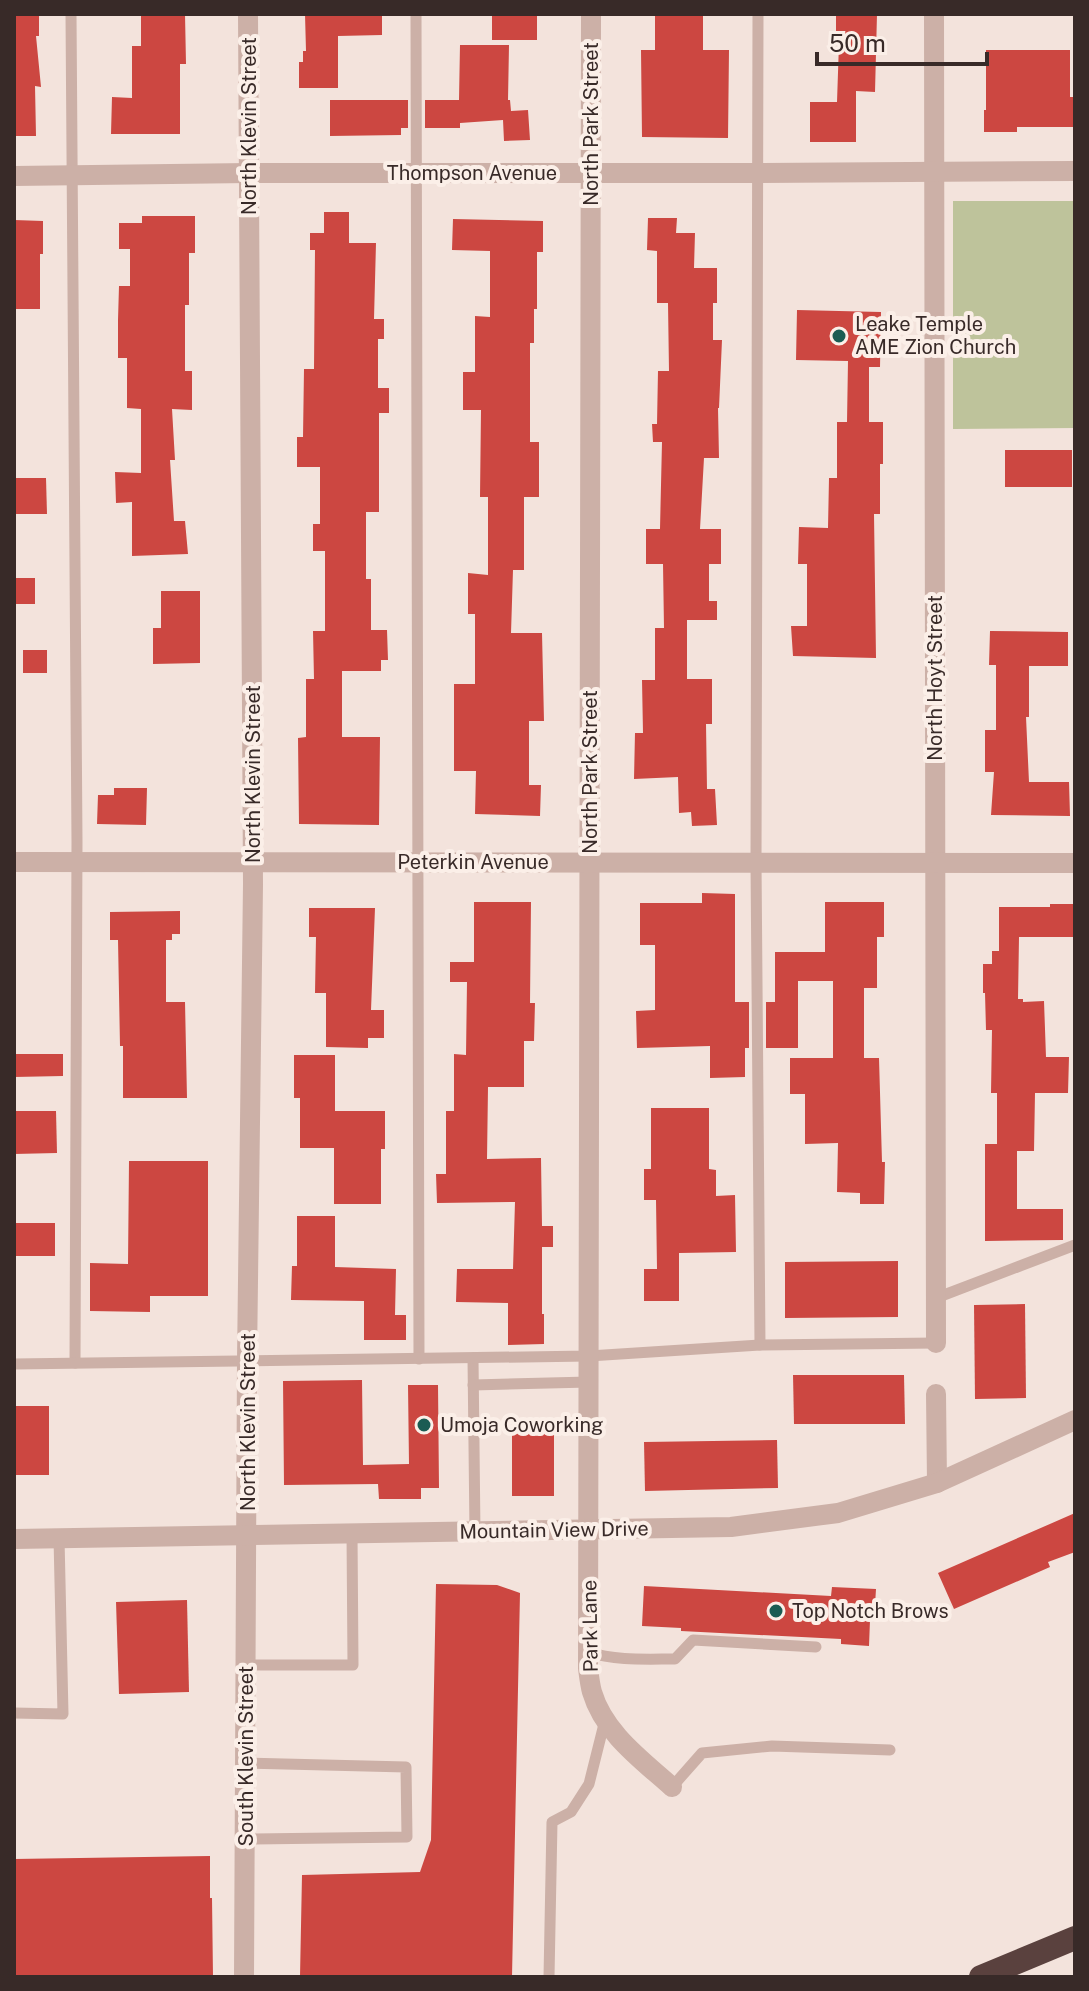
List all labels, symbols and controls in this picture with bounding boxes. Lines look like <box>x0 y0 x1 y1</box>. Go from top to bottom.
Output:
scale bar <box>817 16 987 66</box>
text: 50 m <box>829 29 886 57</box>
street label: North Klevin Street <box>237 37 261 215</box>
street label: North Park Street <box>579 42 603 206</box>
street label: Thompson Avenue <box>387 161 557 185</box>
place label: Leake Temple AME Zion Church <box>855 312 1016 359</box>
marker: Leake Temple AME Zion Church <box>830 327 848 345</box>
street label: North Hoyt Street <box>923 595 947 761</box>
street label: North Klevin Street <box>241 685 265 863</box>
street label: North Park Street <box>578 690 602 854</box>
street label: Peterkin Avenue <box>397 850 549 874</box>
street label: North Klevin Street <box>236 1333 260 1511</box>
place label: Umoja Coworking <box>440 1413 604 1437</box>
marker: Umoja Coworking <box>415 1416 433 1434</box>
street label: Mountain View Drive <box>459 1516 649 1544</box>
street label: Park Lane <box>577 1579 603 1673</box>
place label: Top Notch Brows <box>792 1599 949 1623</box>
marker: Top Notch Brows <box>767 1602 785 1620</box>
street label: South Klevin Street <box>234 1666 258 1846</box>

